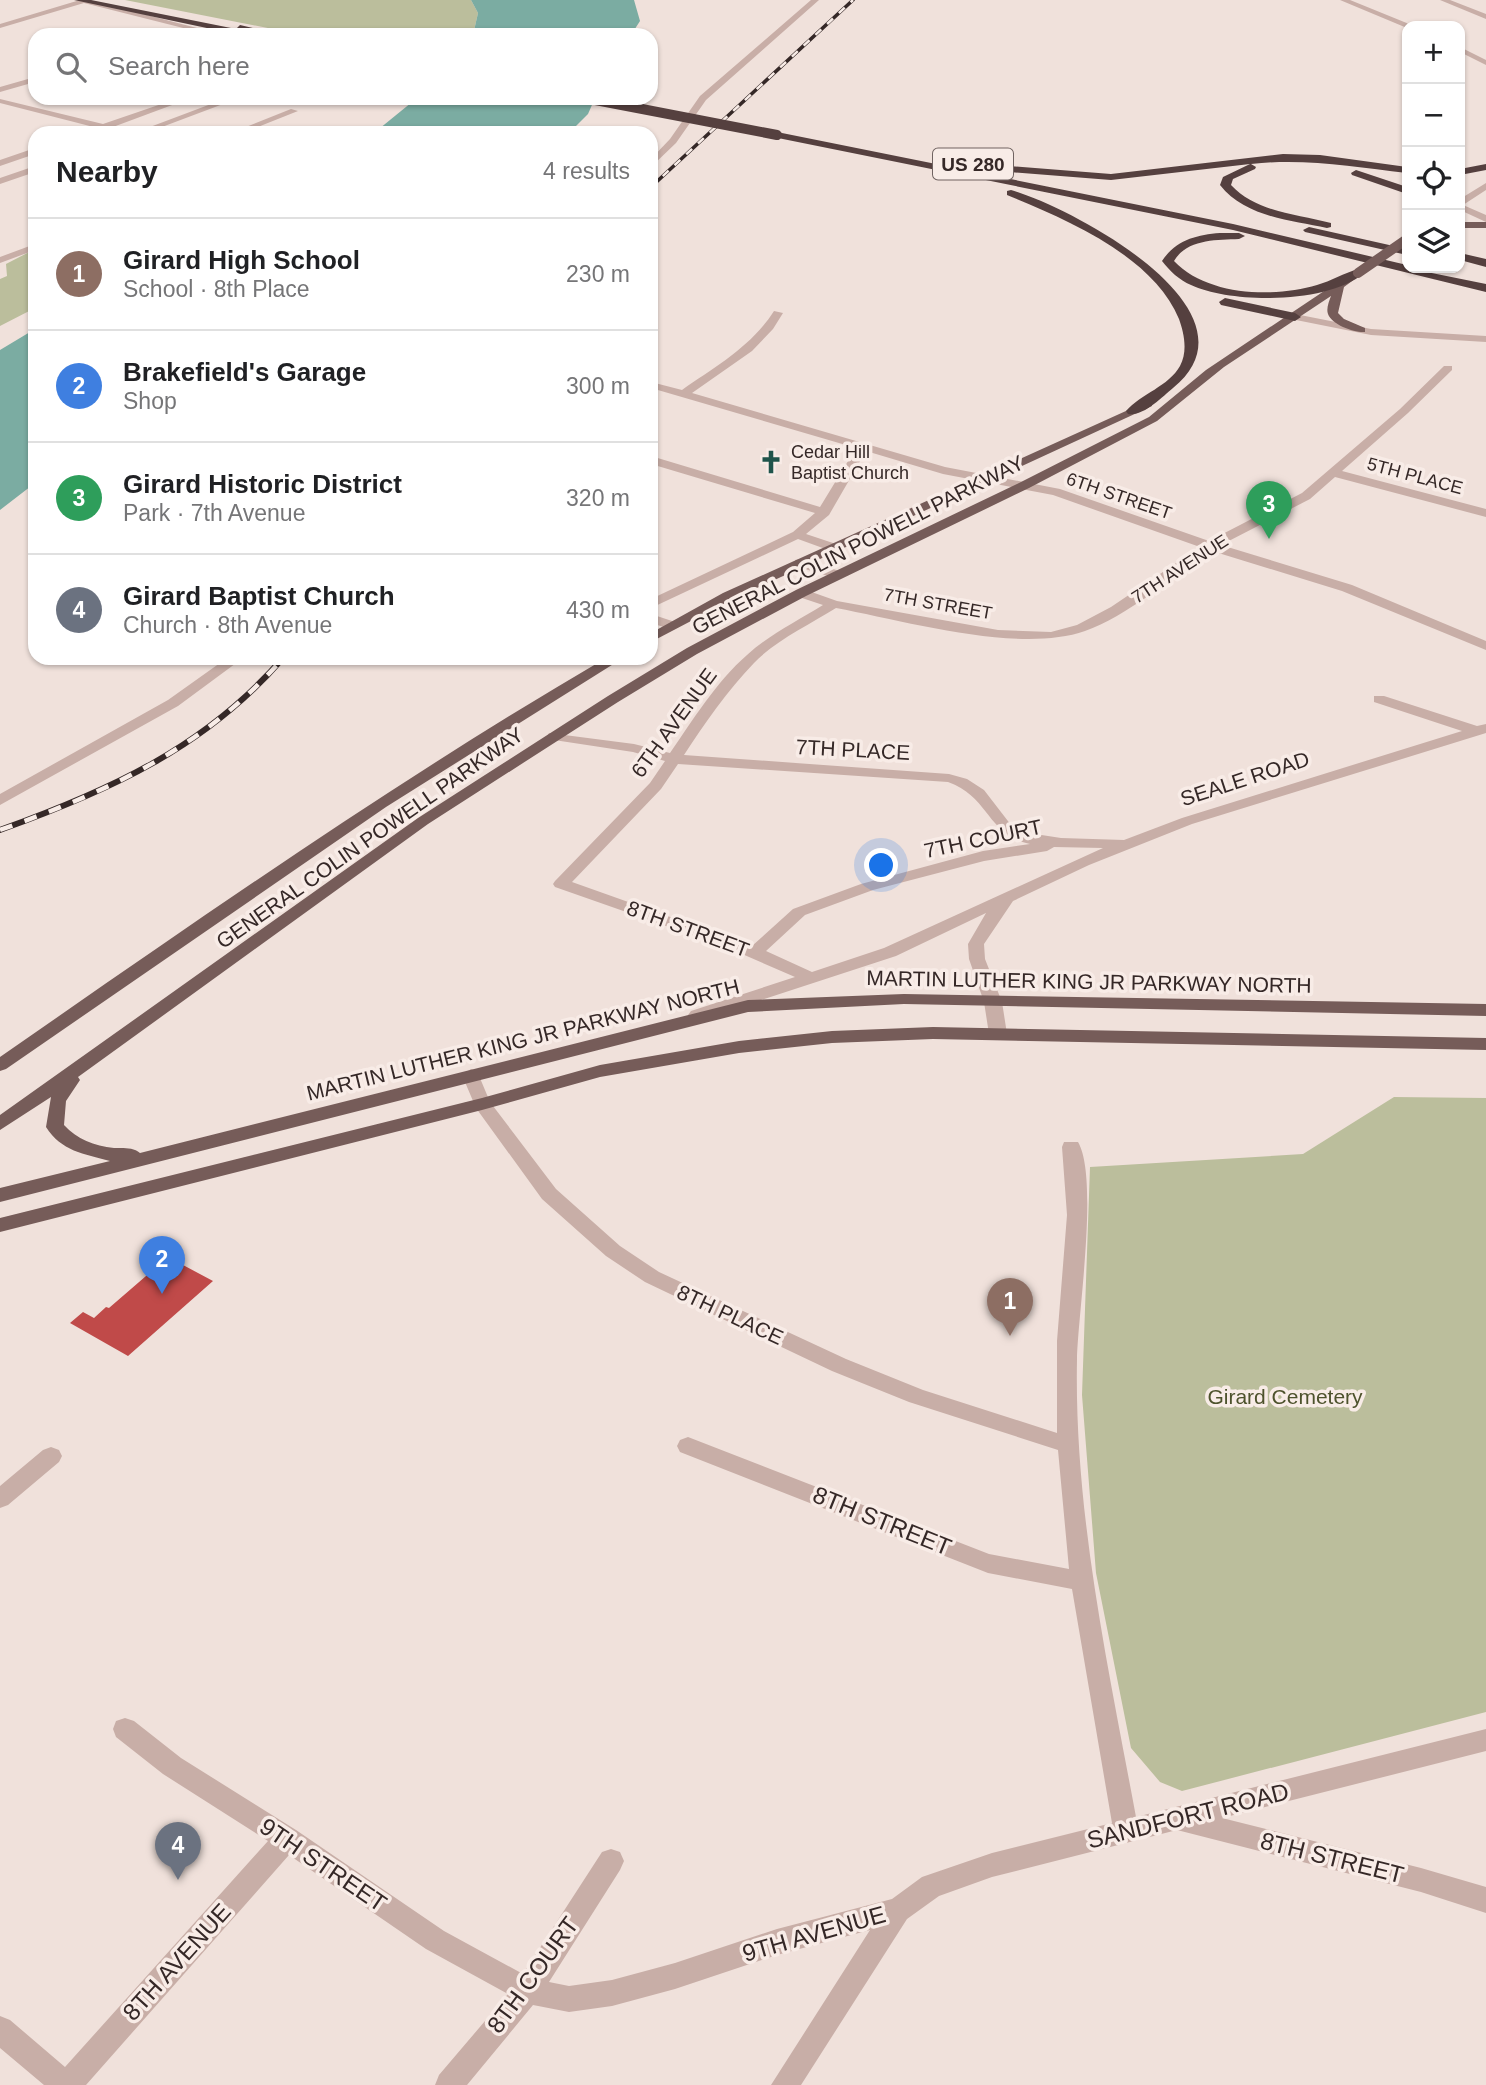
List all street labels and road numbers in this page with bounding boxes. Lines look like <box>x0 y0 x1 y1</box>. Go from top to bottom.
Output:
road number: US 280 <box>933 148 1013 180</box>
street label: GENERAL COLIN POWELL PARKWAY <box>688 451 1027 639</box>
street label: 5TH PLACE <box>1365 454 1465 498</box>
street label: 6TH STREET <box>1064 469 1174 523</box>
street label: 7TH AVENUE <box>1128 530 1232 608</box>
street label: 7TH STREET <box>882 585 994 623</box>
street label: 6TH AVENUE <box>626 664 721 782</box>
street label: GENERAL COLIN POWELL PARKWAY <box>212 722 528 953</box>
street label: 7TH PLACE <box>795 735 911 764</box>
street label: SEALE ROAD <box>1177 747 1312 810</box>
street label: 7TH COURT <box>922 815 1044 862</box>
street label: 8TH STREET <box>624 896 753 961</box>
street label: MARTIN LUTHER KING JR PARKWAY NORTH <box>866 966 1312 997</box>
street label: MARTIN LUTHER KING JR PARKWAY NORTH <box>304 974 742 1105</box>
street label: 8TH PLACE <box>674 1280 787 1349</box>
street label: 8TH STREET <box>809 1481 956 1561</box>
street label: SANDFORT ROAD <box>1084 1777 1292 1854</box>
street label: 9TH STREET <box>255 1812 392 1917</box>
street label: 8TH STREET <box>1258 1827 1407 1888</box>
street label: 8TH AVENUE <box>117 1898 236 2026</box>
street label: 9TH AVENUE <box>739 1900 889 1967</box>
street label: 8TH COURT <box>481 1911 584 2038</box>

